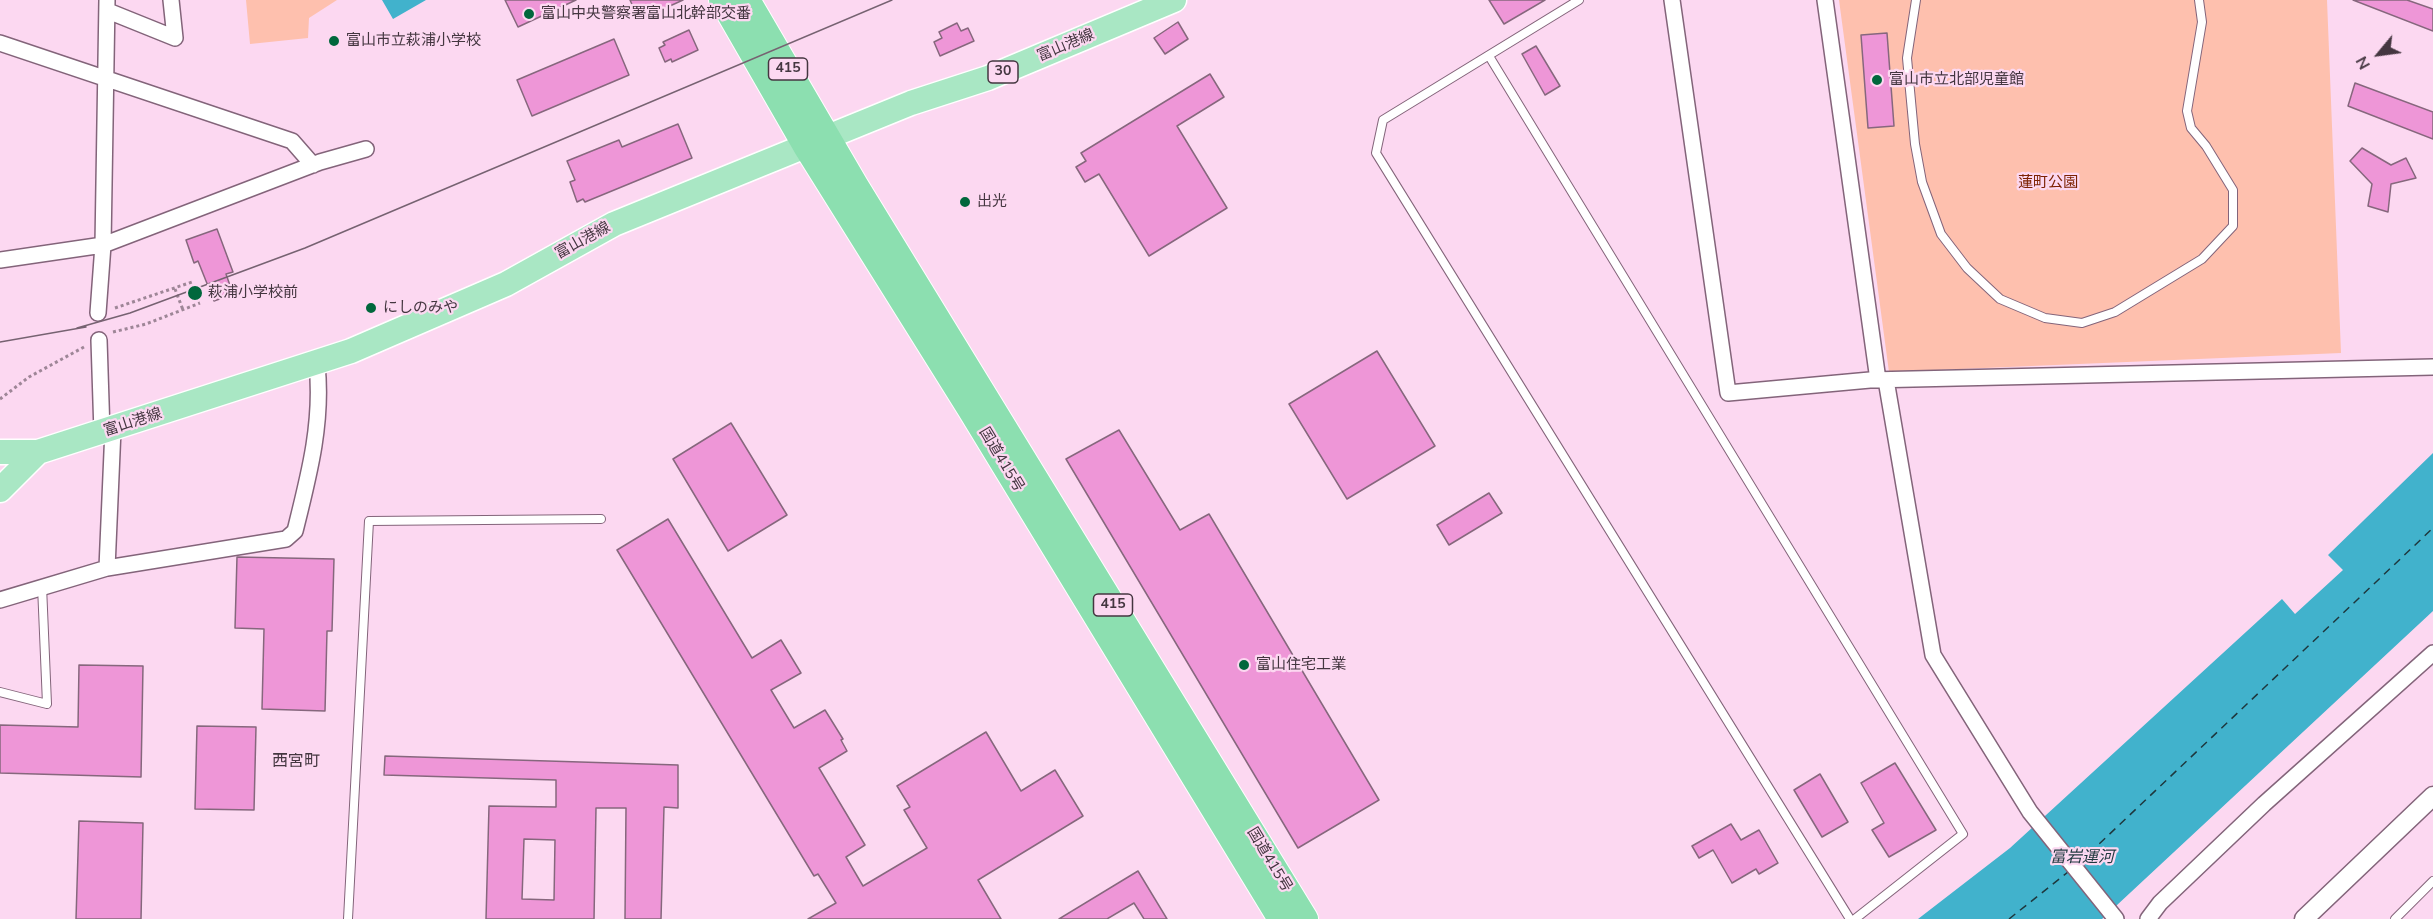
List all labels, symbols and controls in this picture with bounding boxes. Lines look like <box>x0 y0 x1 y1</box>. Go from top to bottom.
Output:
place label: 富山中央警察署富山北幹部交番 <box>541 5 751 23</box>
marker: 富山中央警察署富山北幹部交番 <box>522 7 536 21</box>
north arrow <box>2349 24 2409 84</box>
street label: 富山港線 <box>1035 26 1097 66</box>
place label: 富山市立萩浦小学校 <box>346 32 481 50</box>
marker: 富山市立萩浦小学校 <box>327 34 341 48</box>
text: N <box>2351 52 2376 73</box>
road number: 415 <box>768 58 808 80</box>
road number: 30 <box>988 61 1018 83</box>
place label: 富山市立北部児童館 <box>1889 71 2024 89</box>
marker: 富山市立北部児童館 <box>1870 73 1884 87</box>
park label: 蓮町公園 <box>2018 174 2078 192</box>
place label: 出光 <box>977 193 1007 211</box>
marker: 出光 <box>958 195 972 209</box>
street label: 富山港線 <box>552 219 614 263</box>
marker: 萩浦小学校前 <box>186 284 204 302</box>
place label: 萩浦小学校前 <box>208 284 298 302</box>
place label: にしのみや <box>383 299 458 317</box>
marker: にしのみや <box>364 301 378 315</box>
street label: 富山港線 <box>102 405 164 441</box>
street label: 国道415号 <box>975 425 1027 495</box>
road number: 415 <box>1094 594 1132 616</box>
place label: 富山住宅工業 <box>1256 656 1346 674</box>
marker: 富山住宅工業 <box>1237 658 1251 672</box>
district label: 西宮町 <box>272 752 320 772</box>
street label: 国道415号 <box>1243 825 1295 895</box>
water label: 富岩運河 <box>2050 848 2114 868</box>

